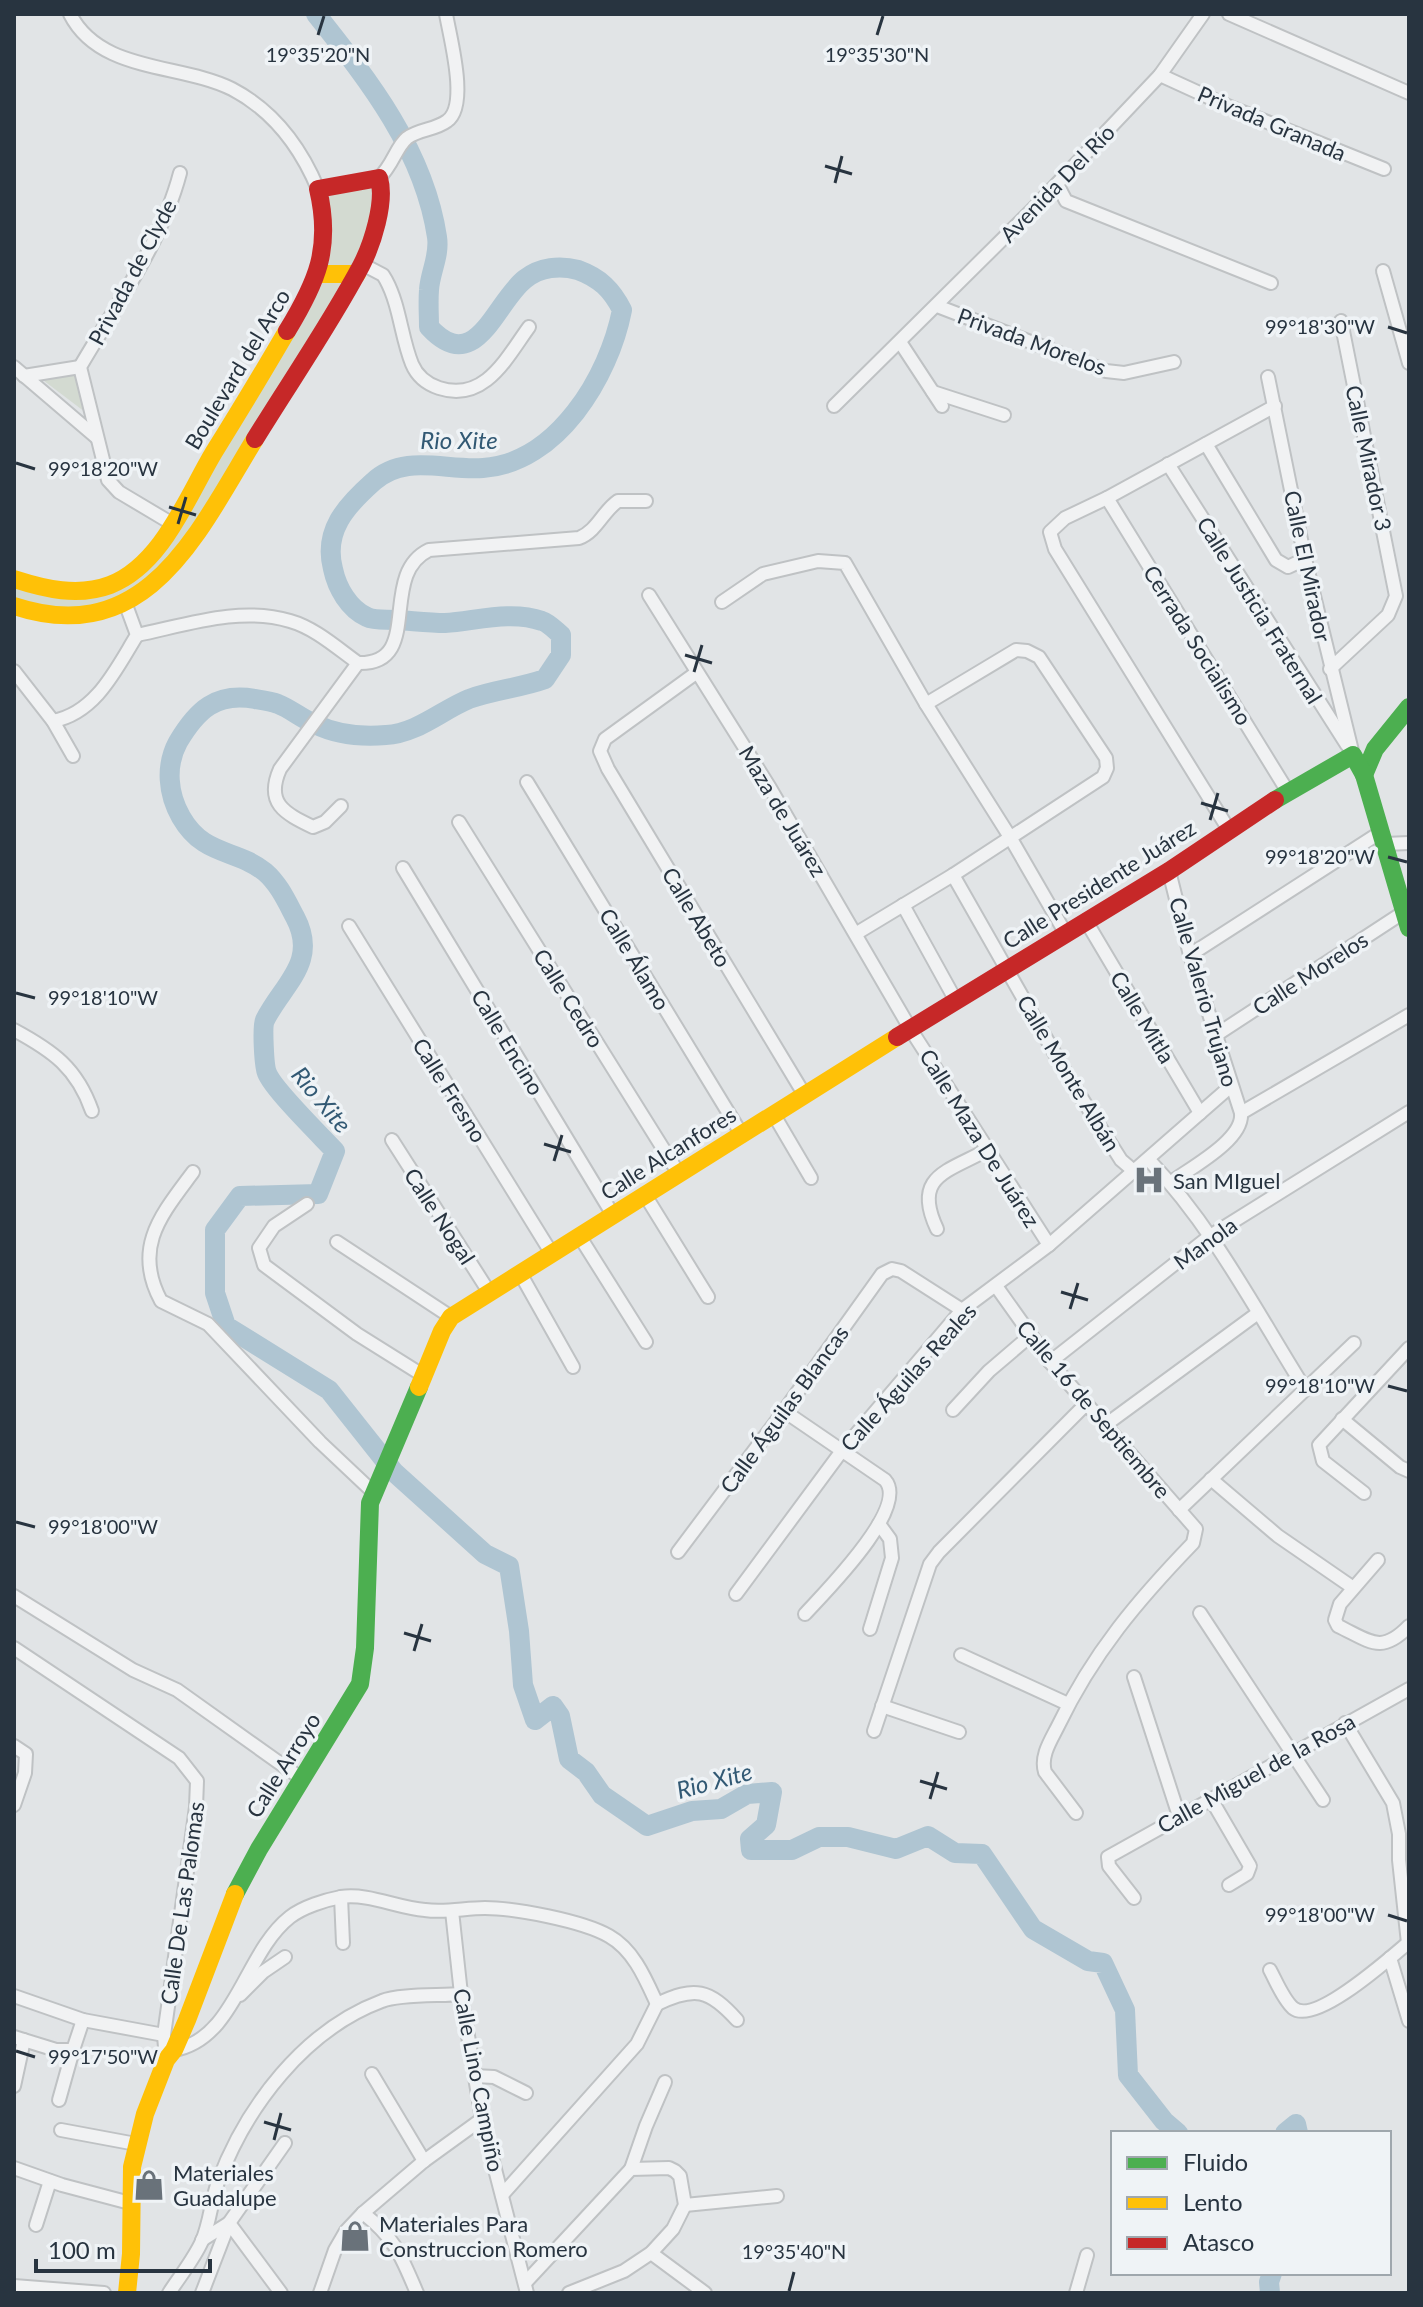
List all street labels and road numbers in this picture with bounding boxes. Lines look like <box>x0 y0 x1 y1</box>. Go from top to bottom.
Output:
street label: Privada Granada <box>1194 80 1350 166</box>
street label: Avenida Del Río <box>994 118 1120 248</box>
street label: Privada de Clyde <box>82 194 182 350</box>
street label: Boulevard del Arco <box>179 284 295 454</box>
street label: Privada Morelos <box>954 302 1110 380</box>
street label: Calle Mirador 3 <box>1340 383 1398 533</box>
street label: Calle El Mirador <box>1279 488 1337 644</box>
street label: Calle Justicia Fraternal <box>1192 512 1328 708</box>
street label: Cerrada Socialismo <box>1138 560 1258 730</box>
street label: Maza de Juárez <box>733 741 833 881</box>
street label: Calle Presidente Juárez <box>998 814 1200 954</box>
street label: Calle Abeto <box>657 862 737 972</box>
street label: Calle Valerio Trujano <box>1164 894 1244 1090</box>
street label: Calle Álamo <box>594 903 676 1015</box>
street label: Calle Morelos <box>1247 926 1373 1020</box>
street label: Calle Cedro <box>528 943 610 1053</box>
street label: Calle Mitla <box>1105 966 1181 1068</box>
street label: Calle Encino <box>466 984 550 1100</box>
street label: Calle Monte Albán <box>1012 990 1126 1156</box>
street label: Calle Fresno <box>407 1033 493 1147</box>
street label: Calle Maza De Juárez <box>914 1044 1046 1232</box>
street label: Calle Alcanfores <box>595 1101 741 1205</box>
street label: Calle Nogal <box>399 1163 481 1269</box>
street label: Manola <box>1168 1211 1242 1275</box>
street label: Calle Águilas Reales <box>835 1298 981 1456</box>
street label: Calle 16 de Septiembre <box>1012 1314 1176 1504</box>
street label: Calle Águilas Blancas <box>714 1320 854 1498</box>
street label: Calle Miguel de la Rosa <box>1152 1707 1360 1839</box>
street label: Calle Arroyo <box>240 1708 326 1822</box>
street label: Calle De Las Palomas <box>154 1800 210 2006</box>
street label: Calle Lino Campiño <box>448 1986 510 2174</box>

